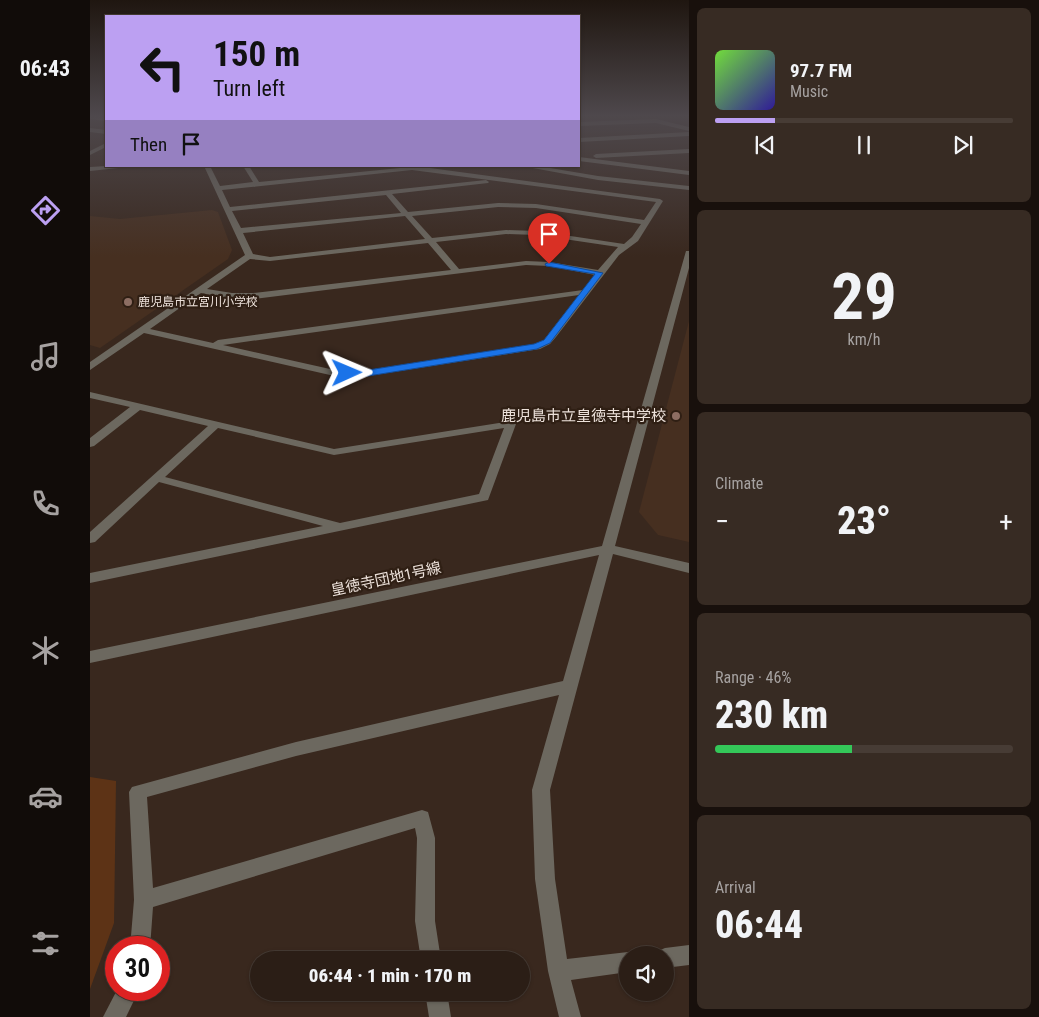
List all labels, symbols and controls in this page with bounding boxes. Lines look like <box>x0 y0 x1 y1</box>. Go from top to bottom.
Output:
text: 150 m <box>213 34 300 75</box>
icon: left <box>130 35 195 100</box>
text: 06:43 <box>20 56 70 81</box>
text: 97.7 FM <box>790 59 852 82</box>
text: Turn left <box>213 76 285 101</box>
text: Music <box>790 82 828 101</box>
icon: arrive <box>177 130 205 158</box>
icon: previous <box>751 131 779 159</box>
icon: pause <box>850 131 878 159</box>
icon: next <box>949 131 977 159</box>
text: Then <box>130 133 167 156</box>
icon: directions <box>28 193 63 228</box>
pin <box>528 213 570 264</box>
icon: arrive <box>535 220 563 248</box>
text: 29 <box>831 259 897 335</box>
place label: 鹿児島市立宮川小学校 <box>138 295 258 309</box>
marker: 鹿児島市立宮川小学校 <box>122 296 134 308</box>
text: km/h <box>848 330 880 349</box>
icon: music <box>28 339 63 374</box>
position arrow <box>320 346 372 398</box>
place label: 鹿児島市立皇徳寺中学校 <box>501 407 666 425</box>
marker: 鹿児島市立皇徳寺中学校 <box>670 410 682 422</box>
text: Climate <box>715 474 763 493</box>
icon: phone <box>28 486 63 521</box>
text: 23° <box>837 499 891 543</box>
text: − <box>715 505 729 538</box>
text: + <box>999 505 1013 538</box>
street label: 皇徳寺団地1号線 <box>329 559 443 599</box>
icon: climate <box>28 633 63 668</box>
text: Range · 46% <box>715 668 791 687</box>
text: 230 km <box>715 693 828 737</box>
icon: car <box>28 779 63 814</box>
text: Arrival <box>715 878 756 897</box>
text: 06:44 <box>715 903 803 947</box>
icon: filters <box>28 926 63 961</box>
speed limit sign: 30 <box>105 936 170 1001</box>
map controls <box>619 946 674 1001</box>
button: sound <box>619 946 674 1001</box>
text: 06:44 · 1 min · 170 m <box>309 964 471 987</box>

